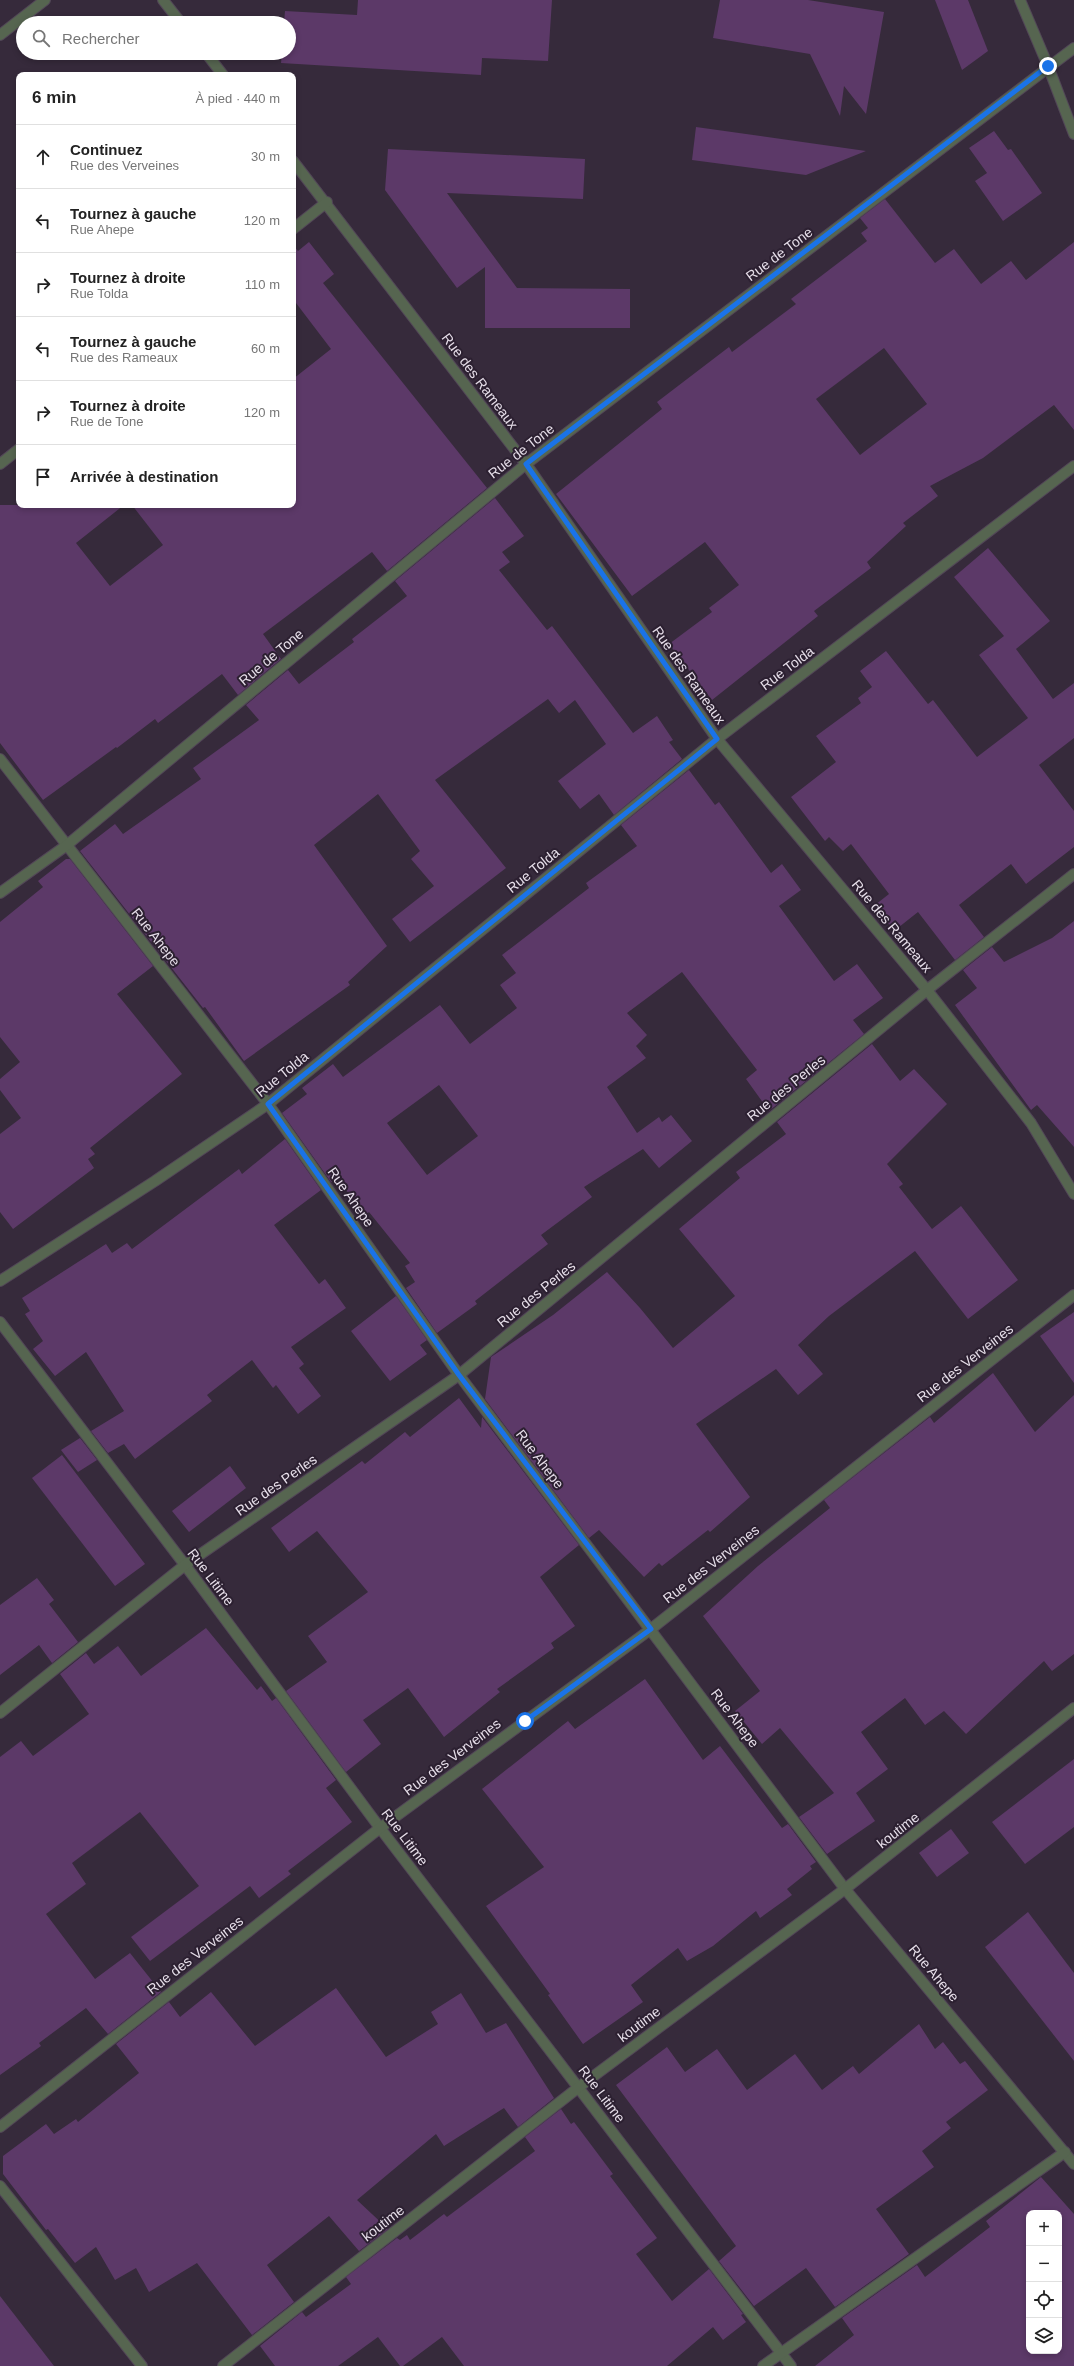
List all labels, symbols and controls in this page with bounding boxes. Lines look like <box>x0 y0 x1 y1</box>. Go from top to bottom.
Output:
search box <box>16 16 296 60</box>
icon: search <box>30 27 52 49</box>
text: Rechercher <box>62 30 140 47</box>
route end <box>1039 57 1057 75</box>
text: 6 min <box>32 88 76 107</box>
text: À pied · 440 m <box>195 91 280 106</box>
text: Continuez <box>70 141 143 158</box>
icon: ahead <box>32 146 54 168</box>
text: 30 m <box>251 149 280 164</box>
text: Rue des Verveines <box>70 158 179 173</box>
text: Tournez à gauche <box>70 205 196 222</box>
icon: left <box>32 210 54 232</box>
text: 120 m <box>244 213 280 228</box>
text: Rue Ahepe <box>70 222 134 237</box>
street label: Rue de Tone <box>743 224 816 284</box>
text: Tournez à droite <box>70 269 186 286</box>
icon: right <box>32 274 54 296</box>
text: 110 m <box>245 277 280 292</box>
text: Rue Tolda <box>70 286 128 301</box>
street label: Rue des Rameaux <box>439 330 521 432</box>
text: Tournez à gauche <box>70 333 196 350</box>
icon: left <box>32 338 54 360</box>
text: 60 m <box>251 341 280 356</box>
text: Rue des Rameaux <box>70 350 178 365</box>
text: Tournez à droite <box>70 397 186 414</box>
icon: right <box>32 402 54 424</box>
text: 120 m <box>244 405 280 420</box>
text: Rue de Tone <box>70 414 144 429</box>
street label: Rue de Tone <box>485 420 557 482</box>
icon: arrive <box>32 466 54 488</box>
text: Arrivée à destination <box>70 468 218 485</box>
street label: Rue des Rameaux <box>649 623 729 727</box>
street label: Rue de Tone <box>236 625 307 689</box>
street label: Rue Tolda <box>757 643 817 693</box>
street label: Rue Tolda <box>504 844 563 896</box>
street label: Rue des Rameaux <box>849 876 935 976</box>
street label: Rue Ahepe <box>128 905 184 969</box>
street label: Rue Tolda <box>253 1048 312 1100</box>
street label: Rue des Perles <box>744 1052 828 1124</box>
street label: Rue Ahepe <box>325 1164 378 1230</box>
street label: Rue des Perles <box>494 1258 578 1330</box>
street label: Rue des Verveines <box>914 1321 1016 1405</box>
street label: Rue Ahepe <box>513 1427 567 1492</box>
street label: Rue des Perles <box>232 1451 320 1519</box>
street label: Rue des Verveines <box>660 1522 762 1606</box>
street label: Rue Litime <box>184 1545 238 1609</box>
street label: Rue Ahepe <box>708 1686 762 1751</box>
route start <box>516 1712 534 1730</box>
street label: Rue des Verveines <box>400 1715 504 1799</box>
street label: Rue Litime <box>378 1805 432 1869</box>
street label: koutime <box>874 1808 922 1851</box>
street label: Rue des Verveines <box>144 1913 246 1997</box>
street label: Rue Ahepe <box>906 1941 963 2005</box>
street label: koutime <box>615 2003 664 2045</box>
street label: Rue Litime <box>575 2062 629 2126</box>
street label: koutime <box>359 2201 407 2244</box>
map controls <box>1026 2210 1062 2354</box>
button: + <box>1026 2210 1062 2246</box>
button: − <box>1026 2246 1062 2282</box>
button: locate <box>1026 2282 1062 2318</box>
button: layers <box>1026 2318 1062 2354</box>

